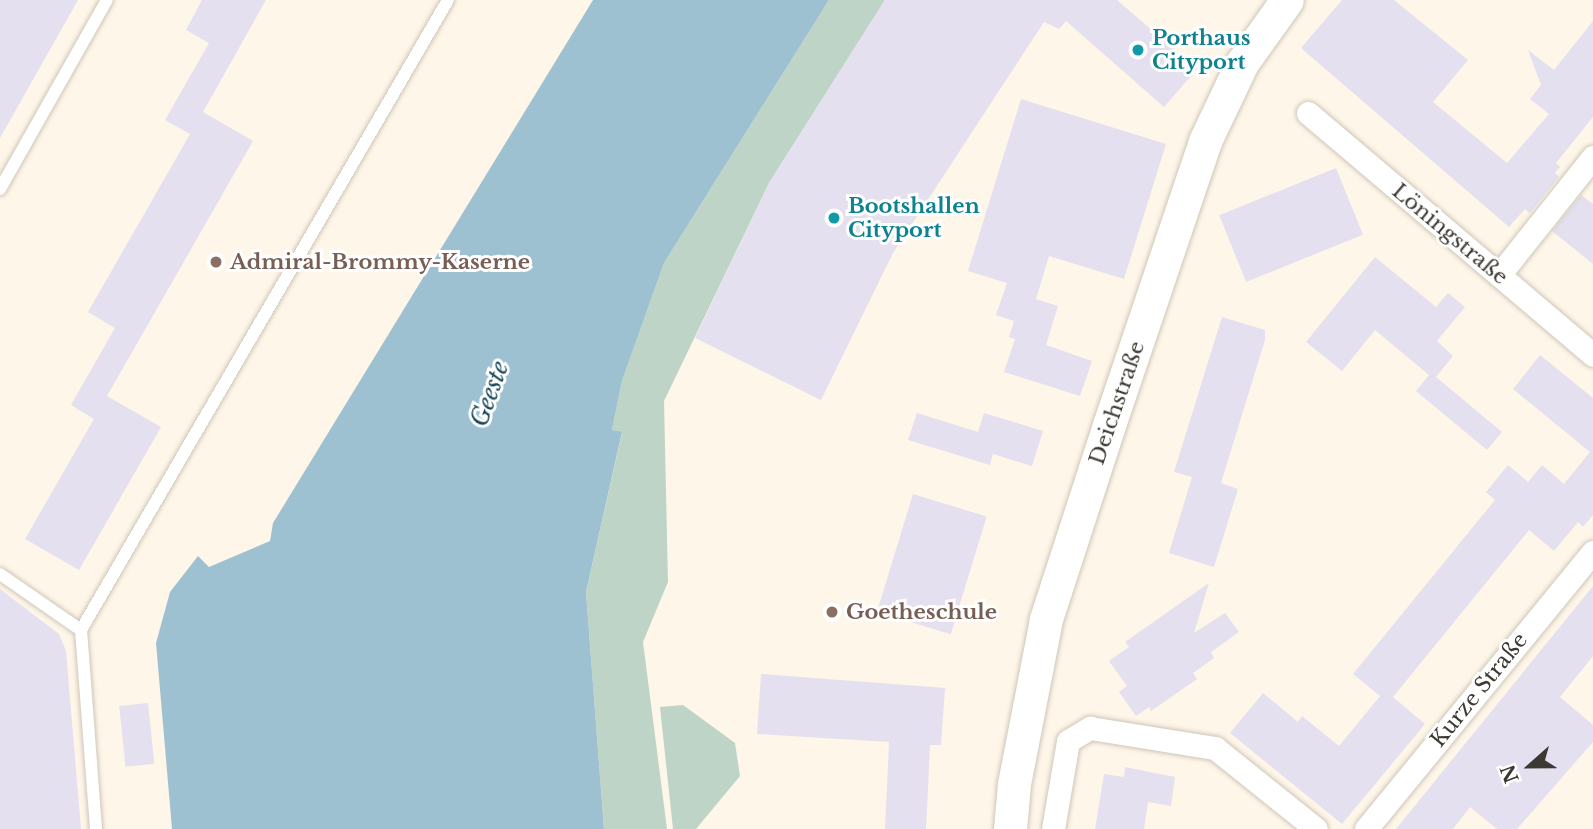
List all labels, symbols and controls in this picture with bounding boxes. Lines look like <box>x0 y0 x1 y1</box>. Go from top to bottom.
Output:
place label: Porthaus Cityport <box>1152 25 1251 75</box>
marker: Porthaus Cityport <box>1130 42 1146 58</box>
street label: Löningstraße <box>1387 178 1513 290</box>
place label: Bootshallen Cityport <box>848 193 980 243</box>
marker: Bootshallen Cityport <box>826 210 842 226</box>
place label: Admiral-Brommy-Kaserne <box>230 249 530 275</box>
marker: Admiral-Brommy-Kaserne <box>208 254 224 270</box>
street label: Deichstraße <box>1084 338 1150 468</box>
water label: Geeste <box>466 358 514 430</box>
place label: Goetheschule <box>846 599 997 625</box>
marker: Goetheschule <box>824 604 840 620</box>
street label: Kurze Straße <box>1425 628 1533 752</box>
north arrow <box>1495 731 1565 801</box>
text: N <box>1496 761 1524 786</box>

